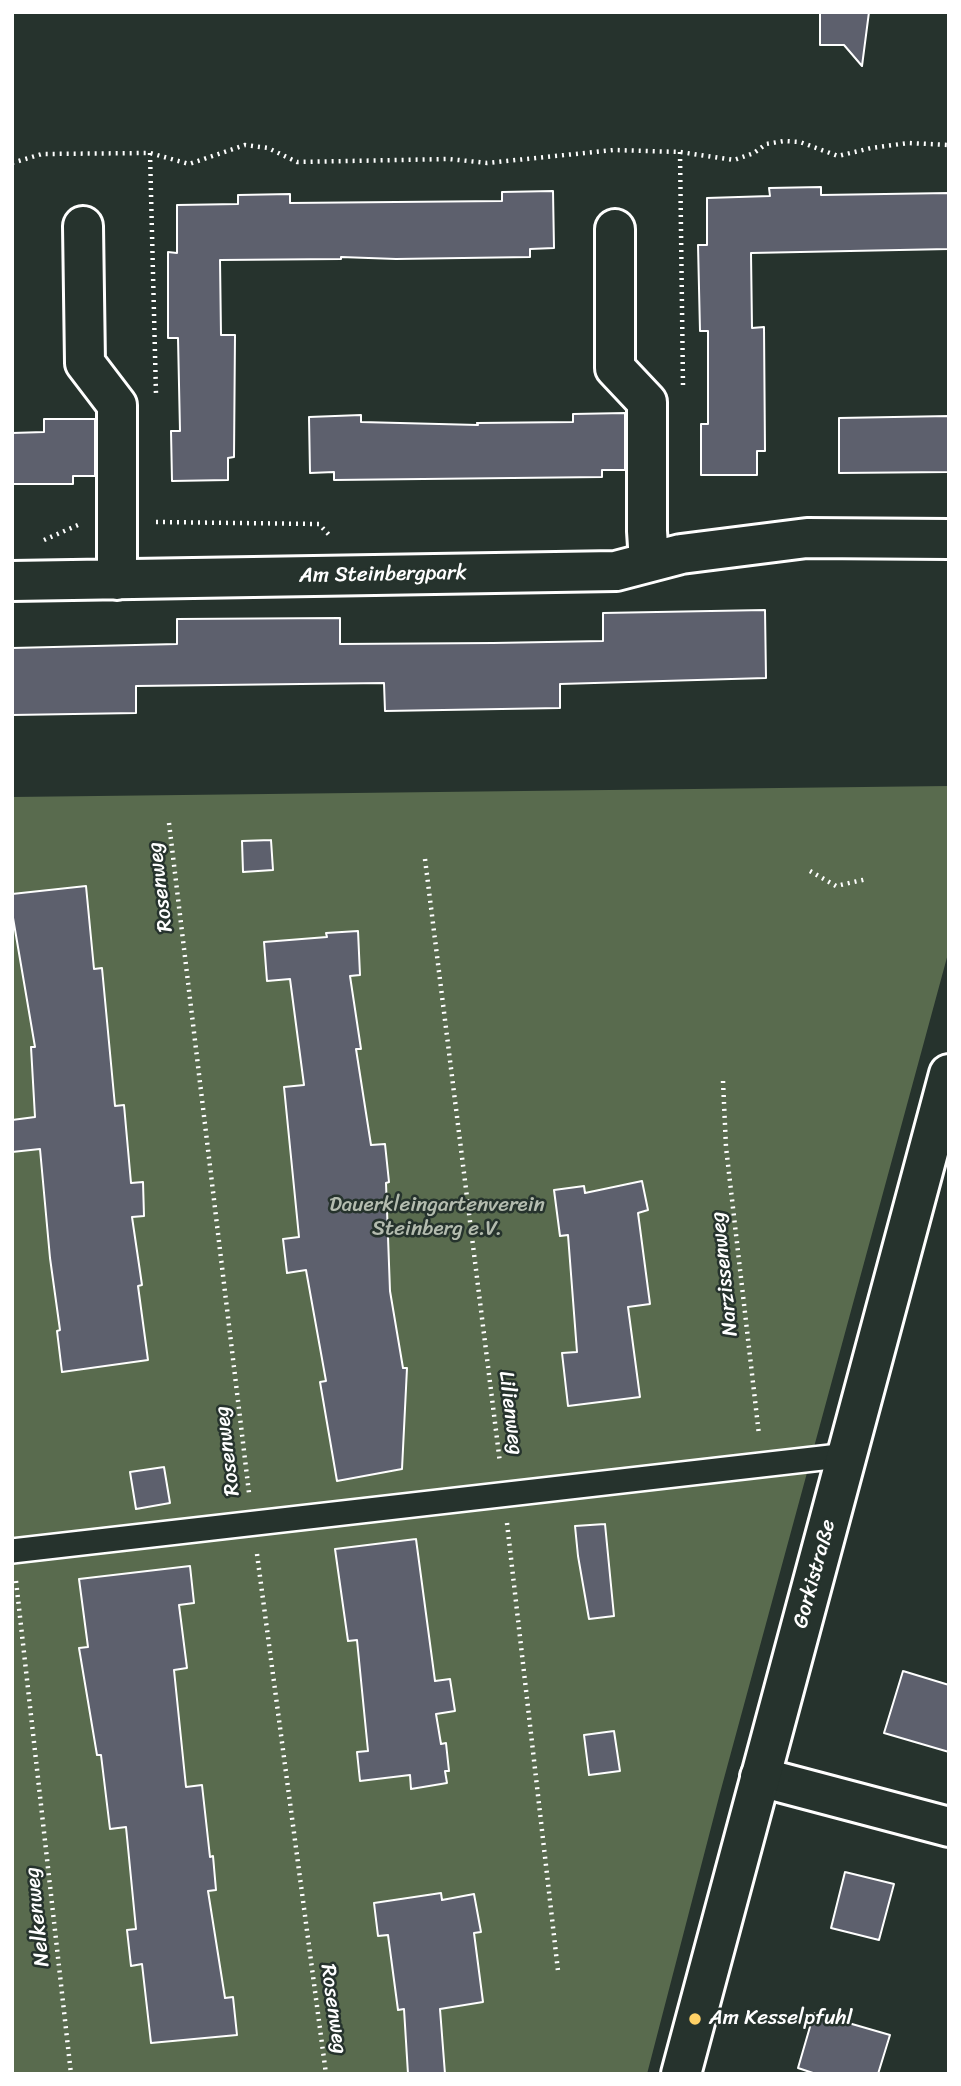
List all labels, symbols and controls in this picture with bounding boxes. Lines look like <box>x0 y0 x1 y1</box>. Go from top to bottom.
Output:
street label: Am Steinbergpark <box>299 561 467 589</box>
street label: Rosenweg <box>143 841 179 933</box>
park label: Dauerkleingartenverein Steinberg e.V. <box>329 1193 545 1243</box>
street label: Narzissenweg <box>706 1210 744 1338</box>
street label: Lilienweg <box>492 1369 528 1457</box>
street label: Rosenweg <box>210 1405 246 1497</box>
street label: Gorkistraße <box>788 1517 842 1631</box>
street label: Nelkenweg <box>20 1866 56 1968</box>
street label: Rosenweg <box>314 1962 352 2056</box>
place label: Am Kesselpfuhl <box>709 2006 852 2032</box>
marker: Am Kesselpfuhl <box>687 2011 703 2027</box>

